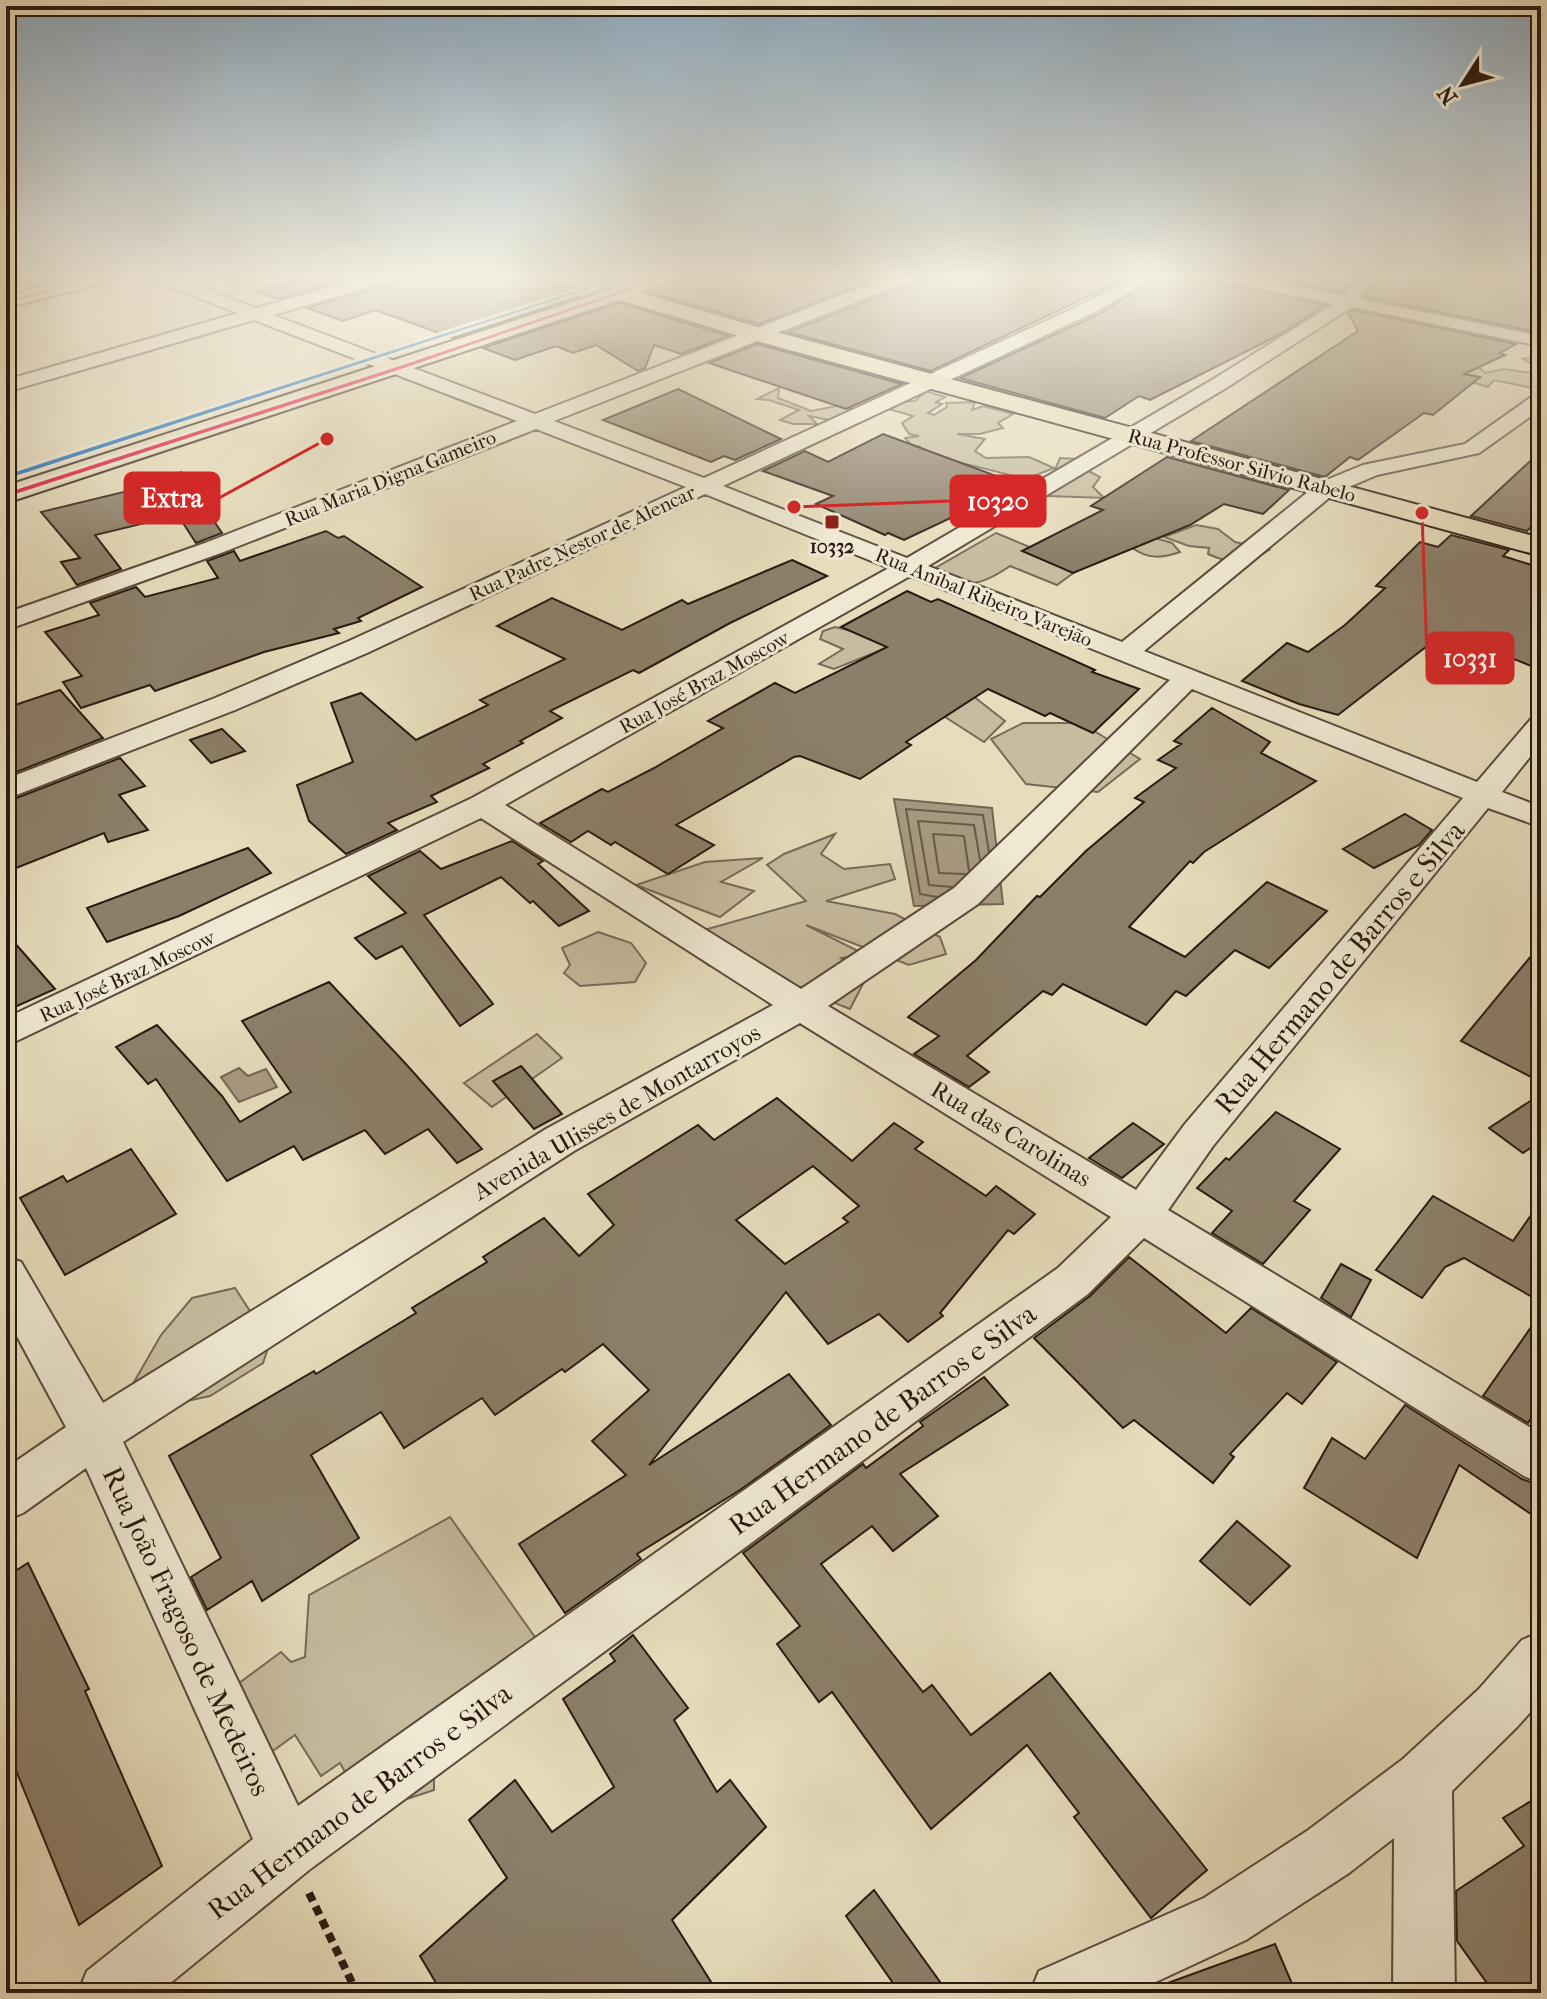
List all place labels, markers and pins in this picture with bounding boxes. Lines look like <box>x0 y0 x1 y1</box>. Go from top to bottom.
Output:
callout: Extra <box>125 473 219 523</box>
callout: 10320 <box>951 476 1045 526</box>
marker: 10332 <box>823 513 841 531</box>
place label: 10332 <box>810 535 854 558</box>
callout: 10331 <box>1427 633 1513 683</box>

